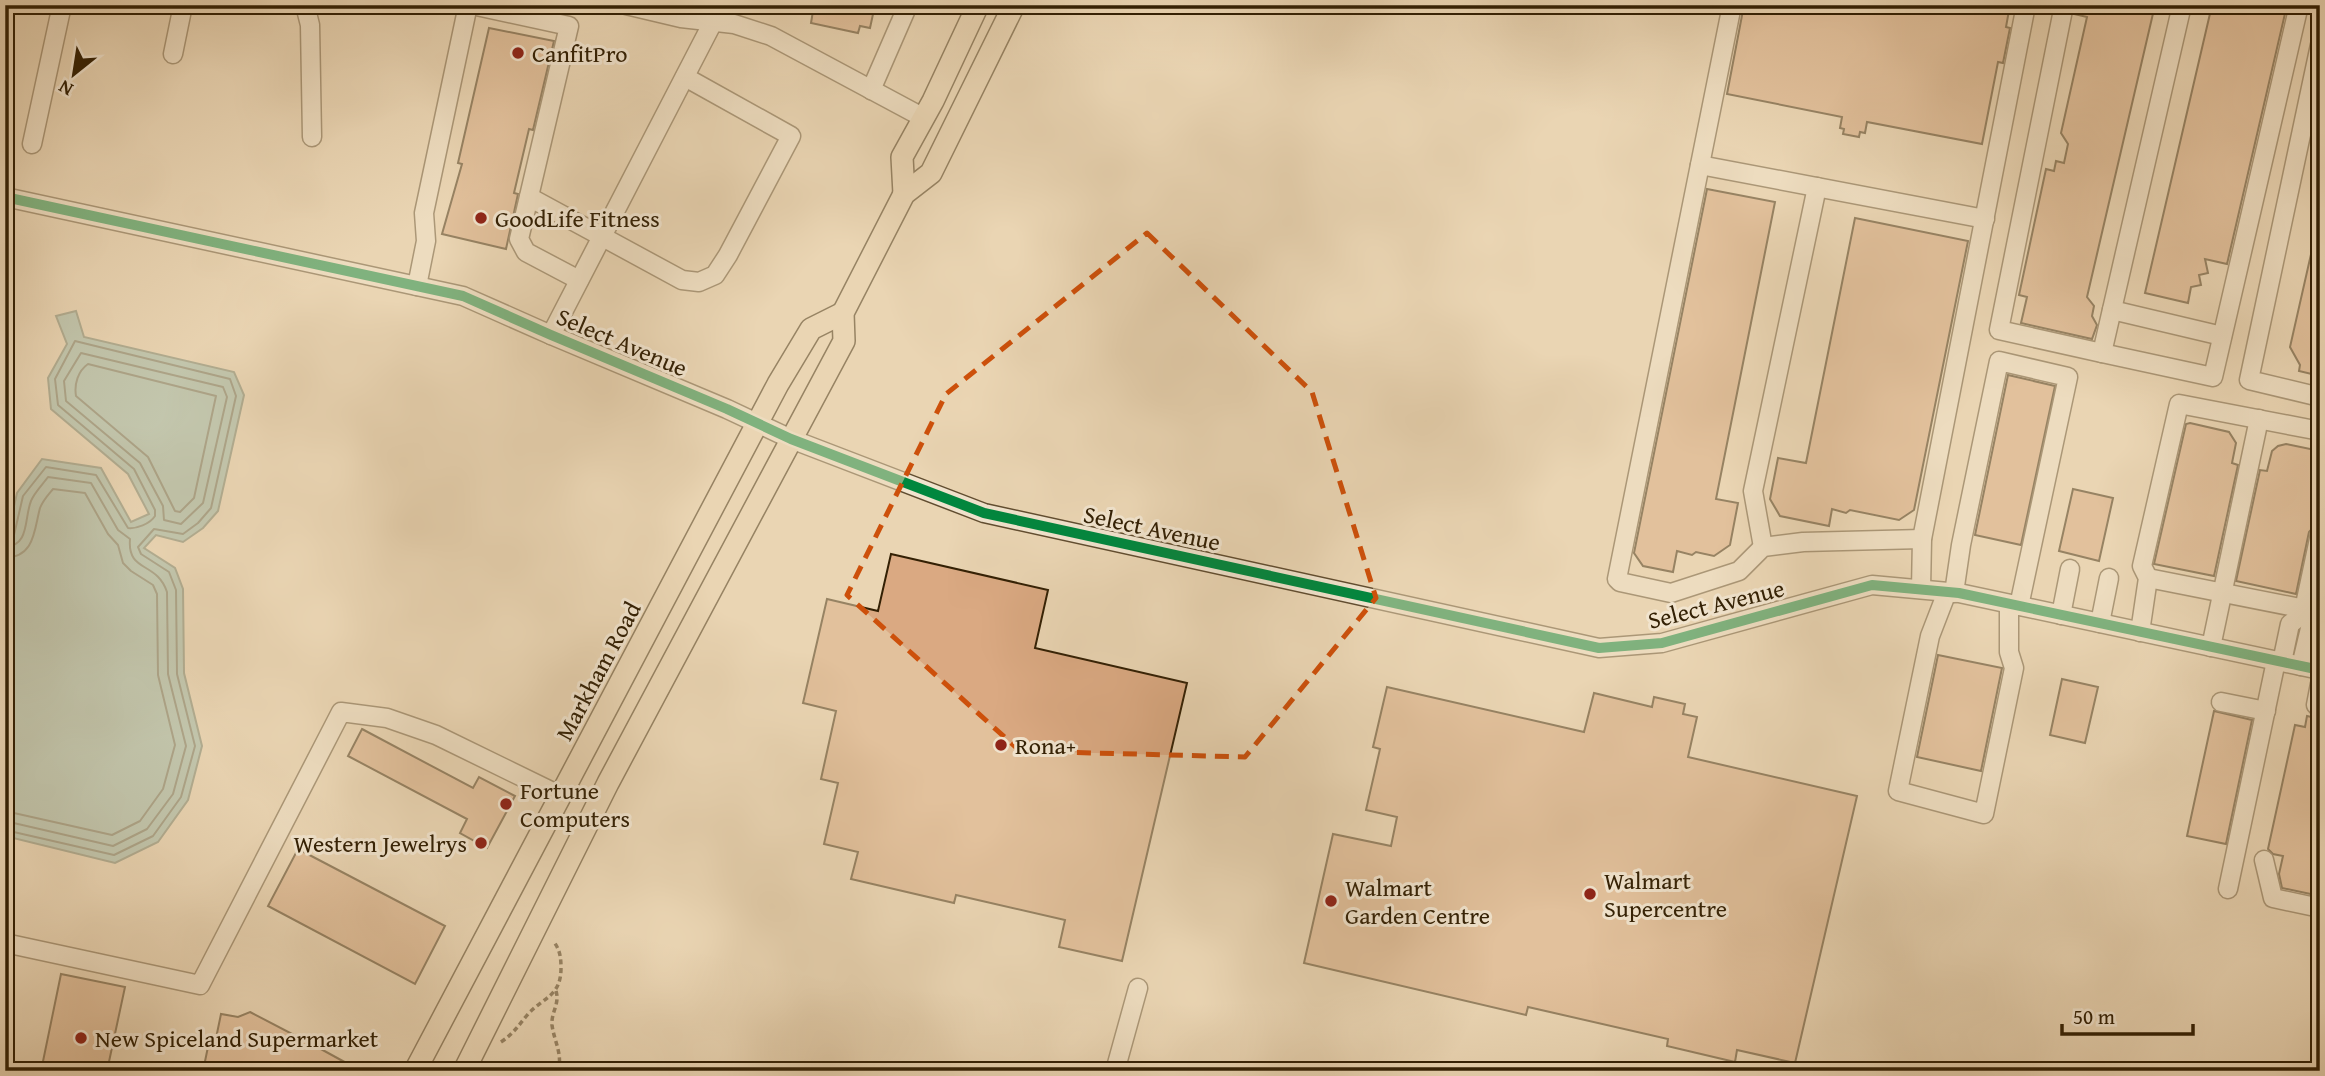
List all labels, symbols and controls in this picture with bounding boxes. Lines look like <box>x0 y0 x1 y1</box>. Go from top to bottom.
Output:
place label: CanfitPro <box>532 36 627 71</box>
north arrow <box>38 38 108 108</box>
marker: CanfitPro <box>510 45 526 61</box>
text: N <box>53 73 78 104</box>
place label: GoodLife Fitness <box>495 201 660 236</box>
marker: GoodLife Fitness <box>473 210 489 226</box>
street label: Select Avenue <box>551 299 693 385</box>
street label: Select Avenue <box>1080 496 1224 560</box>
street label: Select Avenue <box>1644 570 1788 638</box>
street label: Markham Road <box>547 595 649 747</box>
place label: Rona+ <box>1015 728 1076 763</box>
marker: Rona+ <box>993 737 1009 753</box>
place label: Fortune Computers <box>520 773 630 836</box>
marker: Fortune Computers <box>498 796 514 812</box>
place label: Western Jewelrys <box>294 826 467 861</box>
marker: Western Jewelrys <box>473 835 489 851</box>
place label: Walmart Supercentre <box>1604 863 1727 926</box>
place label: Walmart Garden Centre <box>1345 870 1490 933</box>
marker: Walmart Supercentre <box>1582 886 1598 902</box>
marker: Walmart Garden Centre <box>1323 893 1339 909</box>
scale bar <box>2062 992 2194 1036</box>
text: 50 m <box>2073 1001 2115 1032</box>
place label: New Spiceland Supermarket <box>95 1021 379 1056</box>
marker: New Spiceland Supermarket <box>73 1030 89 1046</box>

